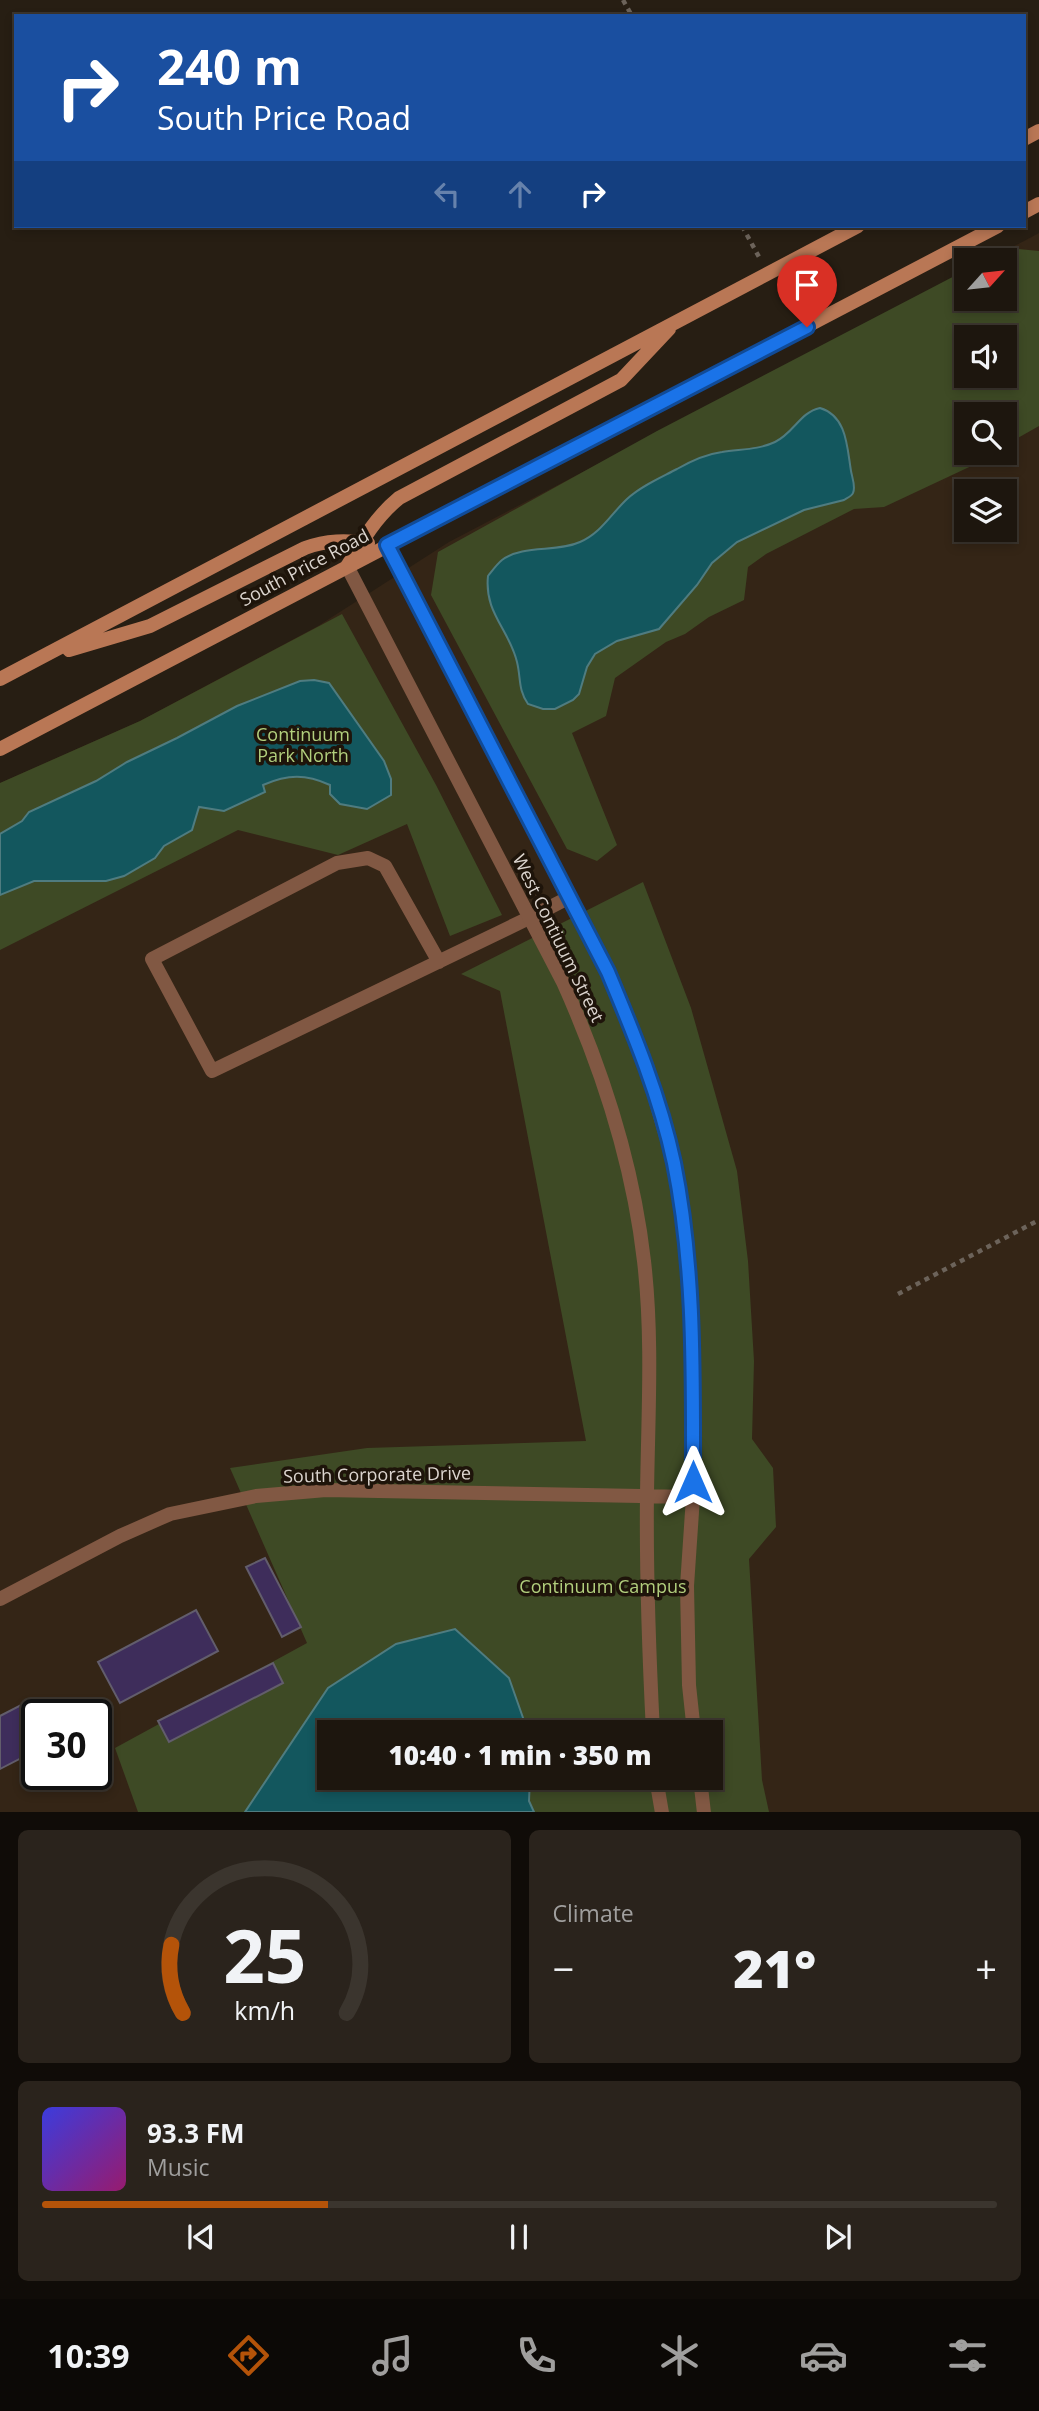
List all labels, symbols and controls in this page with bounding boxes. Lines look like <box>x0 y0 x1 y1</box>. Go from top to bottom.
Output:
text: 240 m <box>157 33 302 99</box>
icon: right <box>42 42 133 133</box>
text: South Price Road <box>157 96 411 139</box>
icon: left <box>428 175 466 213</box>
icon: ahead <box>501 175 539 213</box>
icon: right <box>574 175 612 213</box>
north arrow <box>954 248 1017 312</box>
map controls <box>954 248 1017 542</box>
pin <box>777 255 837 327</box>
icon: arrive <box>788 266 826 304</box>
button: sound <box>954 325 1017 388</box>
button: search <box>954 402 1017 465</box>
button: layers <box>954 479 1017 542</box>
street label: South Price Road <box>235 523 373 611</box>
park label: Continuum Park North <box>256 722 350 767</box>
street label: West Contiuum Street <box>508 850 610 1026</box>
position arrow <box>656 1445 730 1519</box>
street label: South Corporate Drive <box>283 1460 471 1488</box>
park label: Continuum Campus <box>519 1574 687 1598</box>
speed limit sign: 30 <box>21 1699 112 1790</box>
text: 10:40 · 1 min · 350 m <box>389 1737 651 1773</box>
text: Climate <box>553 1897 634 1929</box>
text: 25 <box>223 1905 306 2004</box>
text: 21° <box>733 1932 816 2003</box>
text: − <box>553 1942 574 1994</box>
text: + <box>975 1942 997 1994</box>
text: km/h <box>234 1992 295 2026</box>
text: 93.3 FM <box>147 2115 245 2151</box>
text: Music <box>147 2151 210 2183</box>
icon: previous <box>182 2218 220 2256</box>
icon: pause <box>500 2218 538 2256</box>
icon: next <box>819 2218 857 2256</box>
icon: directions <box>224 2331 273 2380</box>
icon: music <box>368 2331 417 2380</box>
icon: phone <box>512 2331 561 2380</box>
icon: climate <box>655 2331 704 2380</box>
icon: car <box>799 2331 848 2380</box>
icon: filters <box>943 2331 992 2380</box>
text: 10:39 <box>47 2334 130 2377</box>

